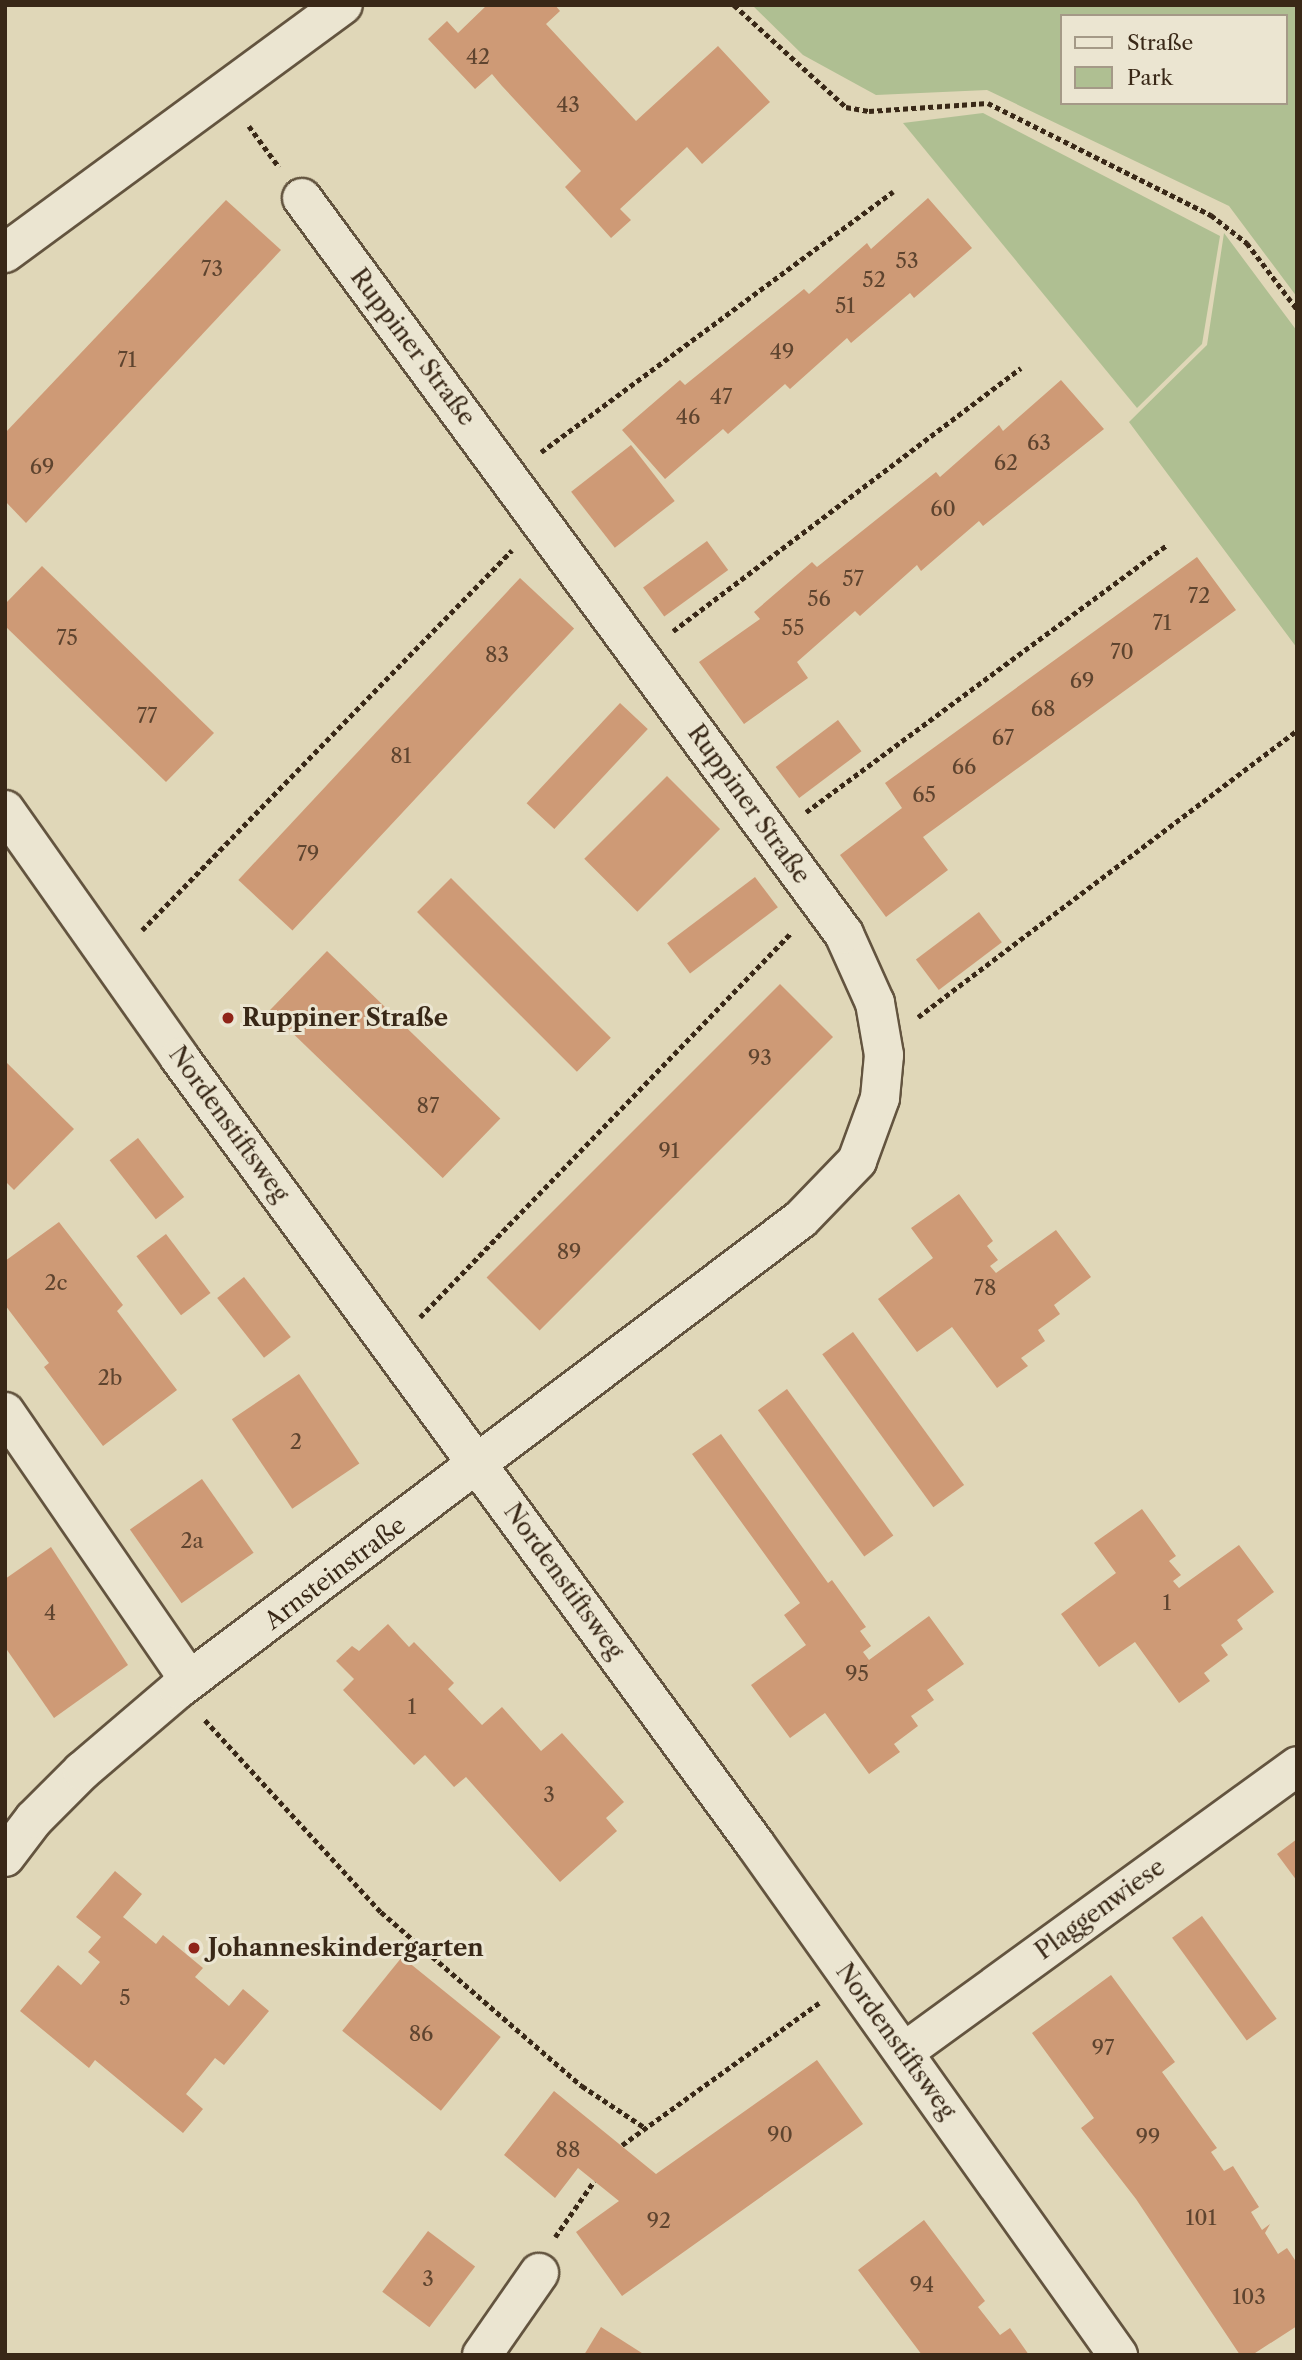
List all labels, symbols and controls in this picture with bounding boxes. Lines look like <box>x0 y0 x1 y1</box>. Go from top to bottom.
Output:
legend <box>1060 14 1288 105</box>
text: Straße <box>1127 30 1193 55</box>
house number: 42 <box>466 44 490 70</box>
text: Park <box>1127 65 1173 90</box>
house number: 43 <box>556 92 580 118</box>
house number: 53 <box>896 248 918 274</box>
house number: 73 <box>201 256 223 282</box>
street label: Ruppiner Straße <box>344 263 482 431</box>
house number: 52 <box>862 267 886 293</box>
house number: 51 <box>835 293 855 319</box>
house number: 49 <box>770 339 794 365</box>
house number: 71 <box>117 347 137 373</box>
house number: 47 <box>710 384 732 410</box>
house number: 46 <box>676 404 700 430</box>
house number: 63 <box>1027 430 1051 456</box>
house number: 62 <box>994 450 1018 476</box>
house number: 69 <box>30 454 54 480</box>
house number: 60 <box>930 496 956 522</box>
house number: 57 <box>842 566 864 592</box>
house number: 72 <box>1188 583 1210 609</box>
house number: 56 <box>807 586 831 612</box>
house number: 71 <box>1152 610 1172 636</box>
house number: 55 <box>782 615 804 641</box>
house number: 75 <box>56 625 78 651</box>
house number: 70 <box>1110 639 1134 665</box>
house number: 83 <box>485 642 509 668</box>
house number: 69 <box>1070 668 1094 694</box>
house number: 68 <box>1031 696 1055 722</box>
house number: 77 <box>137 703 157 729</box>
street label: Ruppiner Straße <box>682 719 816 889</box>
house number: 67 <box>992 725 1014 751</box>
house number: 81 <box>390 743 412 769</box>
house number: 66 <box>952 754 976 780</box>
house number: 65 <box>912 782 936 808</box>
house number: 79 <box>297 841 319 867</box>
place label: Ruppiner Straße <box>242 1004 448 1032</box>
marker: Ruppiner Straße <box>220 1010 236 1026</box>
street label: Nordenstiftsweg <box>163 1041 295 1207</box>
house number: 93 <box>748 1045 772 1071</box>
house number: 87 <box>417 1093 439 1119</box>
house number: 91 <box>658 1138 680 1164</box>
house number: 89 <box>557 1239 581 1265</box>
house number: 2c <box>44 1270 68 1296</box>
house number: 78 <box>974 1275 996 1301</box>
house number: 2b <box>98 1365 122 1391</box>
house number: 2 <box>290 1429 302 1455</box>
street label: Nordenstiftsweg <box>498 1498 630 1664</box>
street label: Arnsteinstraße <box>259 1511 411 1635</box>
house number: 2a <box>180 1528 204 1554</box>
house number: 1 <box>1163 1590 1171 1616</box>
house number: 4 <box>44 1600 56 1626</box>
house number: 95 <box>845 1661 869 1687</box>
house number: 1 <box>408 1694 416 1720</box>
house number: 3 <box>543 1782 555 1808</box>
street label: Plaggenwiese <box>1030 1852 1170 1966</box>
place label: Johanneskindergarten <box>208 1934 484 1962</box>
marker: Johanneskindergarten <box>186 1940 202 1956</box>
street label: Nordenstiftsweg <box>830 1958 962 2124</box>
house number: 5 <box>119 1985 131 2011</box>
house number: 86 <box>409 2021 433 2047</box>
house number: 97 <box>1092 2035 1114 2061</box>
house number: 90 <box>767 2122 793 2148</box>
house number: 99 <box>1136 2124 1160 2150</box>
house number: 88 <box>556 2137 580 2163</box>
house number: 101 <box>1186 2205 1216 2231</box>
house number: 92 <box>647 2208 671 2234</box>
house number: 3 <box>422 2266 434 2292</box>
house number: 94 <box>910 2272 934 2298</box>
house number: 103 <box>1232 2284 1266 2310</box>

